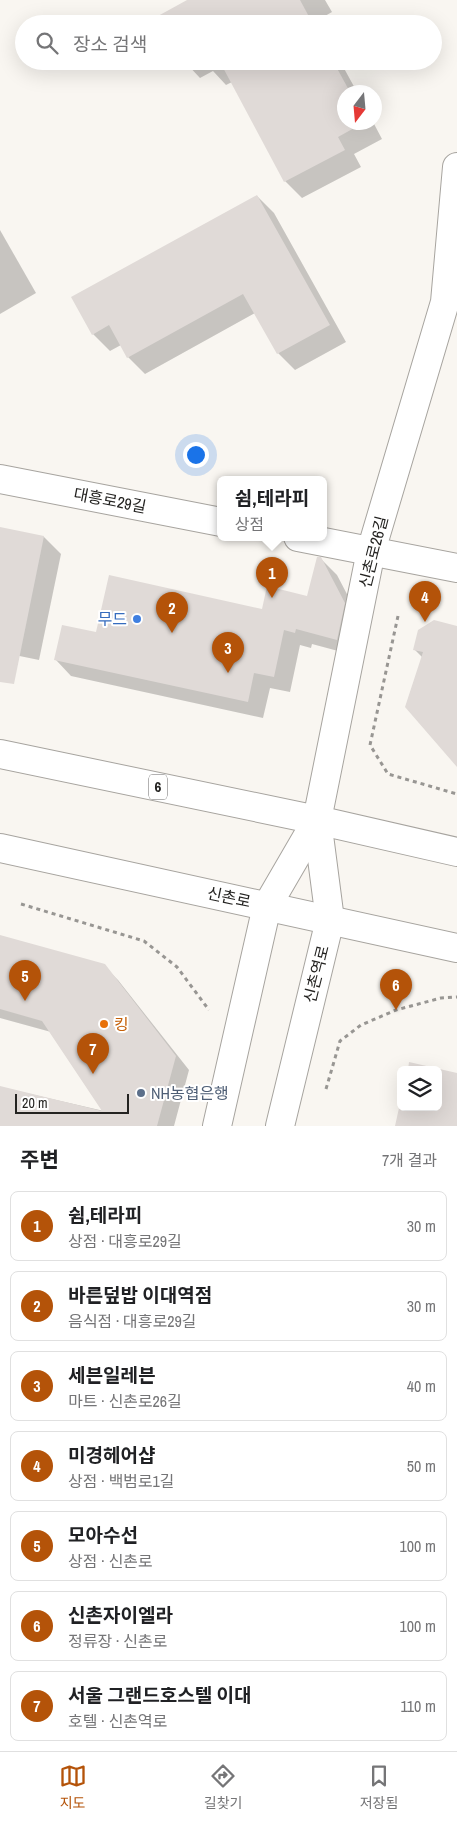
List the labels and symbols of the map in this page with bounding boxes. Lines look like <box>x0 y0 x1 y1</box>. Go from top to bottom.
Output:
north arrow <box>337 85 382 130</box>
your location <box>183 442 209 468</box>
street label: 대흥로29길 <box>72 482 148 518</box>
street label: 신촌로26길 <box>353 514 393 590</box>
pin: 1 <box>256 557 288 598</box>
pin: 4 <box>409 581 441 622</box>
pin: 2 <box>156 592 188 633</box>
place label: 무드 <box>98 608 127 630</box>
marker: 무드 <box>131 613 143 625</box>
pin: 3 <box>212 632 244 673</box>
road number: 6 <box>149 774 167 800</box>
street label: 신촌로 <box>205 882 253 912</box>
street label: 신촌역로 <box>298 943 334 1005</box>
pin: 5 <box>9 960 41 1001</box>
pin: 6 <box>380 969 412 1010</box>
place label: 킹 <box>114 1013 129 1035</box>
marker: 킹 <box>98 1018 110 1030</box>
pin: 7 <box>77 1033 109 1074</box>
place label: NH농협은행 <box>151 1082 229 1104</box>
marker: NH농협은행 <box>135 1087 147 1099</box>
scale bar <box>15 1091 129 1114</box>

